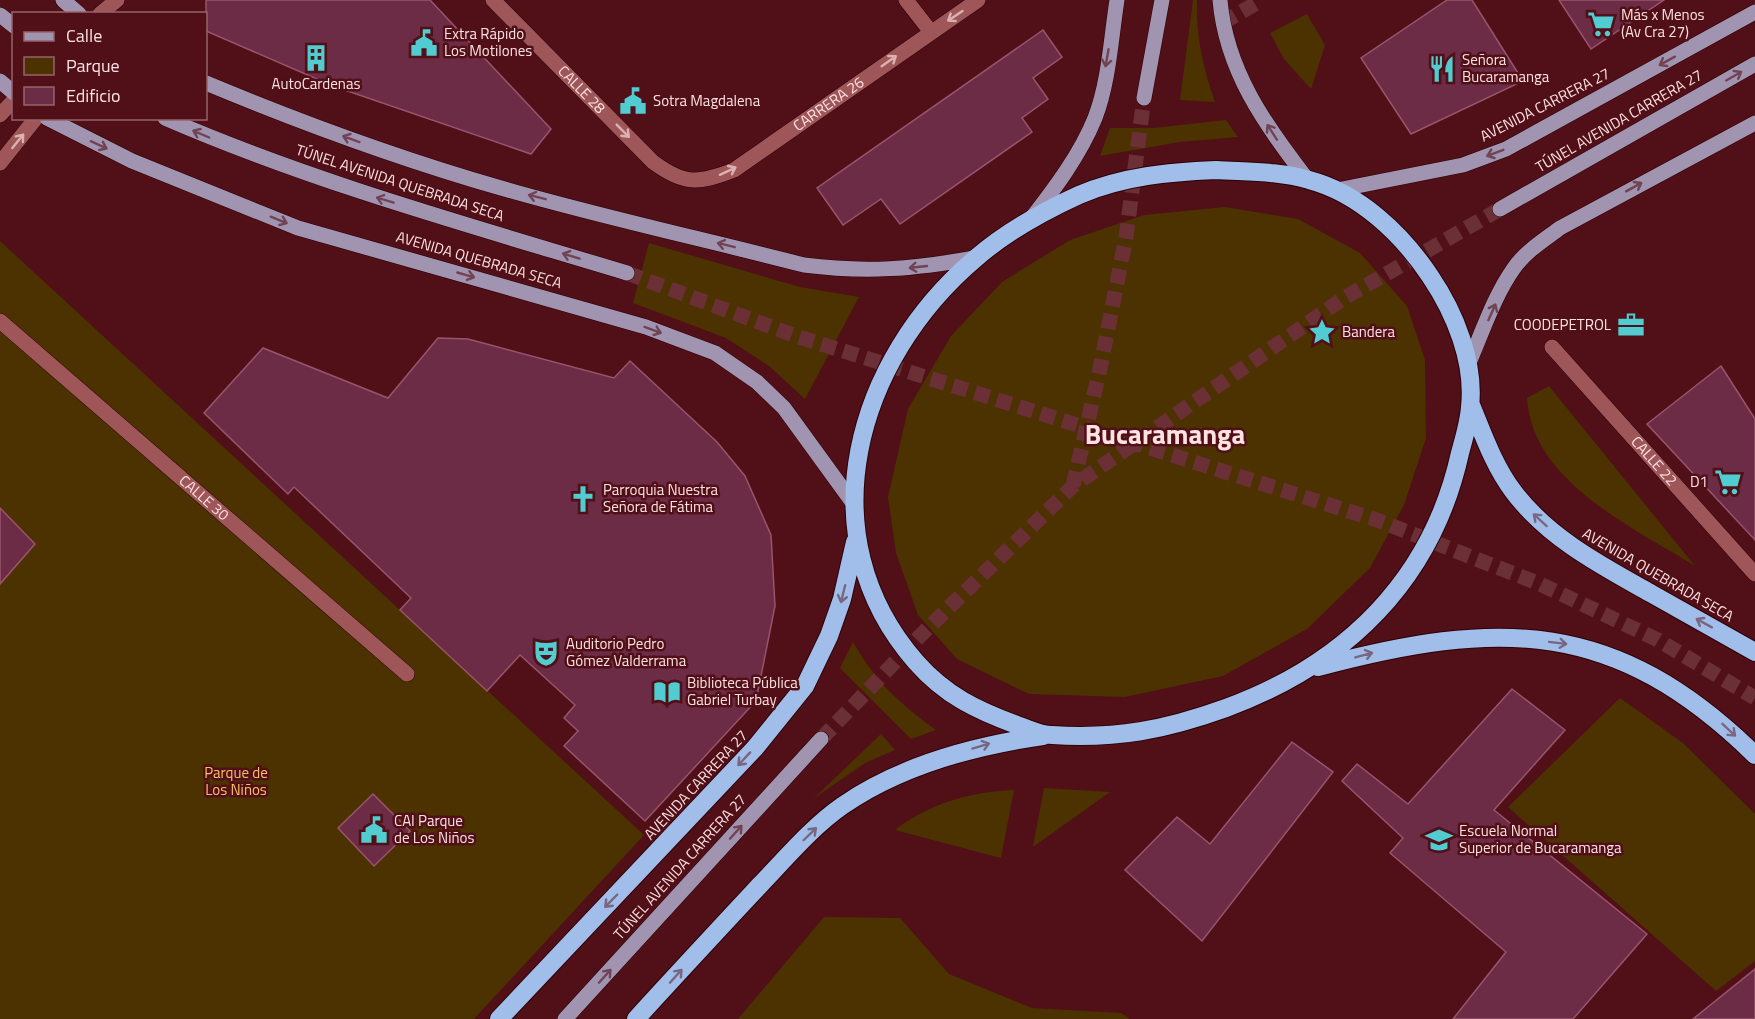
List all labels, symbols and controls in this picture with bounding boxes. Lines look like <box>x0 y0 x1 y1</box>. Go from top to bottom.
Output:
place label: Más x Menos (Av Cra 27) <box>1621 3 1705 43</box>
supermarket icon: Más x Menos (Av Cra 27) <box>1586 9 1616 39</box>
one-way arrow <box>947 10 963 22</box>
legend <box>12 12 207 120</box>
text: Calle <box>66 22 102 49</box>
place label: Extra Rápido Los Motilones <box>444 22 532 62</box>
public building icon: Extra Rápido Los Motilones <box>409 28 439 58</box>
building icon: AutoCardenas <box>301 43 331 73</box>
one-way arrow <box>1102 47 1113 67</box>
place label: Señora Bucaramanga <box>1462 48 1550 88</box>
text: Parque <box>66 52 120 79</box>
restaurant icon: Señora Bucaramanga <box>1427 54 1457 84</box>
one-way arrow <box>881 55 897 67</box>
one-way arrow <box>1659 55 1676 67</box>
street label: CALLE 28 <box>553 60 611 119</box>
street label: AVENIDA CARRERA 27 <box>1476 62 1614 147</box>
street label: TÚNEL AVENIDA CARRERA 27 <box>1531 63 1707 178</box>
one-way arrow <box>1724 70 1742 81</box>
street label: CARRERA 26 <box>788 71 869 137</box>
place label: AutoCardenas <box>272 72 360 95</box>
text: Edificio <box>66 82 120 109</box>
public building icon: Sotra Magdalena <box>618 86 648 116</box>
place label: Sotra Magdalena <box>653 89 761 112</box>
one-way arrow <box>615 124 630 139</box>
one-way arrow <box>1266 124 1279 141</box>
one-way arrow <box>192 128 211 139</box>
one-way arrow <box>12 133 25 149</box>
one-way arrow <box>342 133 361 144</box>
street label: TÚNEL AVENIDA QUEBRADA SECA <box>293 138 507 227</box>
one-way arrow <box>89 140 107 152</box>
one-way arrow <box>1487 148 1505 159</box>
one-way arrow <box>719 165 737 177</box>
one-way arrow <box>1625 181 1642 193</box>
one-way arrow <box>528 191 547 203</box>
one-way arrow <box>376 193 395 204</box>
one-way arrow <box>269 215 287 226</box>
street label: AVENIDA QUEBRADA SECA <box>394 225 565 294</box>
one-way arrow <box>717 239 736 251</box>
one-way arrow <box>562 250 581 261</box>
one-way arrow <box>908 262 928 273</box>
one-way arrow <box>456 270 475 281</box>
one-way arrow <box>1487 303 1498 321</box>
office icon: COODEPETROL <box>1616 310 1646 340</box>
place label: COODEPETROL <box>1514 313 1611 336</box>
place icon: Bandera <box>1307 317 1337 347</box>
place label: Bandera <box>1342 320 1396 343</box>
one-way arrow <box>643 325 662 336</box>
district label: Bucaramanga <box>1085 413 1245 454</box>
street label: CALLE 22 <box>1626 431 1683 491</box>
supermarket icon: D1 <box>1713 467 1743 497</box>
street label: CALLE 30 <box>174 469 234 526</box>
place label: D1 <box>1690 470 1708 493</box>
place label: Parroquia Nuestra Señora de Fátima <box>603 478 719 518</box>
church icon: Parroquia Nuestra Señora de Fátima <box>568 484 598 514</box>
one-way arrow <box>1532 512 1547 527</box>
street label: AVENIDA QUEBRADA SECA <box>1578 522 1738 627</box>
one-way arrow <box>837 584 849 603</box>
one-way arrow <box>1696 617 1713 629</box>
place label: Auditorio Pedro Gómez Valderrama <box>566 632 687 672</box>
one-way arrow <box>1547 637 1567 648</box>
theatre icon: Auditorio Pedro Gómez Valderrama <box>531 638 561 668</box>
one-way arrow <box>1355 649 1374 660</box>
place label: Biblioteca Pública Gabriel Turbay <box>687 671 798 711</box>
library icon: Biblioteca Pública Gabriel Turbay <box>652 677 682 707</box>
one-way arrow <box>1721 723 1736 737</box>
street label: AVENIDA CARRERA 27 <box>638 724 753 845</box>
one-way arrow <box>971 740 990 751</box>
one-way arrow <box>737 752 752 767</box>
park label: Parque de Los Niños <box>204 761 268 801</box>
street label: TÚNEL AVENIDA CARRERA 27 <box>608 789 752 945</box>
place label: CAI Parque de Los Niños <box>394 809 475 849</box>
public building icon: CAI Parque de Los Niños <box>359 815 389 845</box>
place label: Escuela Normal Superior de Bucaramanga <box>1459 819 1622 859</box>
one-way arrow <box>729 825 743 840</box>
school or university icon: Escuela Normal Superior de Bucaramanga <box>1424 825 1454 855</box>
one-way arrow <box>802 828 817 842</box>
one-way arrow <box>604 894 618 909</box>
one-way arrow <box>669 968 683 983</box>
one-way arrow <box>598 969 612 984</box>

